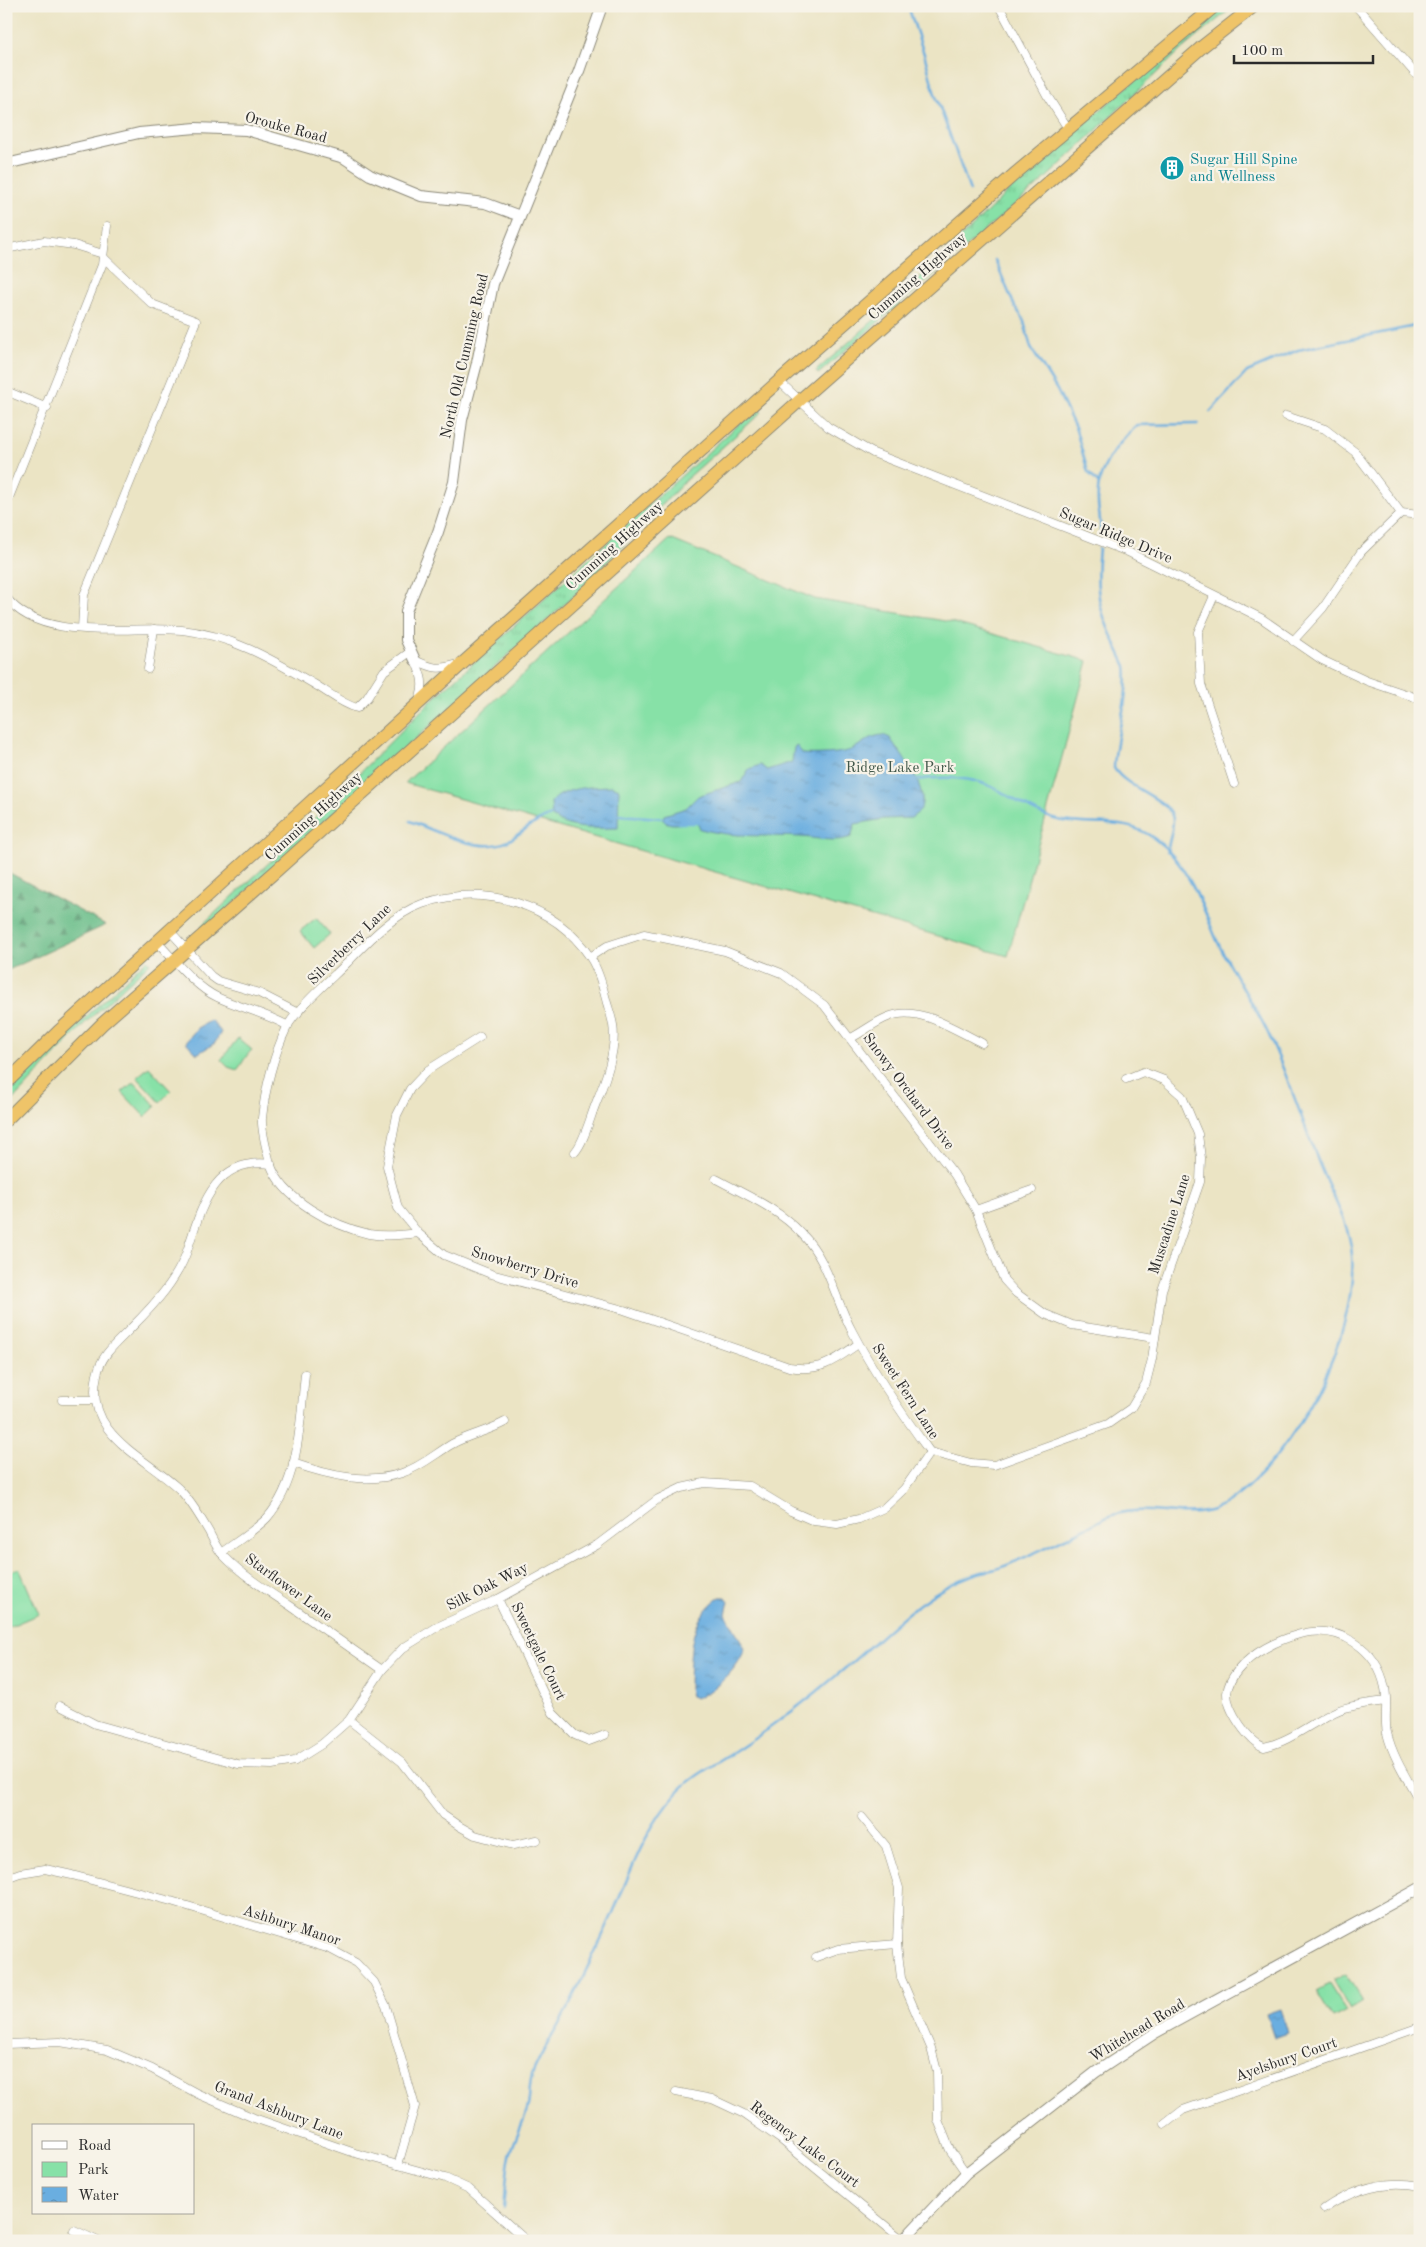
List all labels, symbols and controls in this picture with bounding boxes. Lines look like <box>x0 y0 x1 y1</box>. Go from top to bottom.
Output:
scale bar <box>1234 32 1372 64</box>
text: 100 m <box>1241 44 1283 59</box>
street label: Orouke Road <box>243 110 328 147</box>
place label: Sugar Hill Spine and Wellness <box>1190 153 1298 185</box>
building icon: Sugar Hill Spine and Wellness <box>1159 155 1185 181</box>
street label: Cumming Highway <box>866 231 970 324</box>
street label: North Old Cumming Road <box>439 272 492 440</box>
street label: Cumming Highway <box>564 499 666 593</box>
street label: Sugar Ridge Drive <box>1057 506 1174 567</box>
park label: Ridge Lake Park <box>845 761 955 776</box>
street label: Cumming Highway <box>263 770 365 864</box>
street label: Silverberry Lane <box>306 902 395 988</box>
street label: Snowy Orchard Drive <box>859 1031 956 1153</box>
street label: Muscadine Lane <box>1147 1172 1194 1277</box>
street label: Snowberry Drive <box>469 1245 580 1292</box>
street label: Sweet Fern Lane <box>868 1341 941 1442</box>
street label: Starflower Lane <box>242 1552 335 1625</box>
street label: Silk Oak Way <box>445 1560 531 1614</box>
street label: Sweetgale Court <box>507 1600 568 1703</box>
street label: Ashbury Manor <box>241 1904 342 1949</box>
street label: Whitehead Road <box>1087 1997 1188 2066</box>
street label: Ayelsbury Court <box>1234 2036 1339 2085</box>
street label: Grand Ashbury Lane <box>212 2080 345 2143</box>
street label: Regency Lake Court <box>747 2099 862 2191</box>
legend <box>32 2124 195 2214</box>
text: Road <box>78 2139 112 2154</box>
text: Park <box>78 2163 109 2178</box>
text: Water <box>78 2189 119 2204</box>

